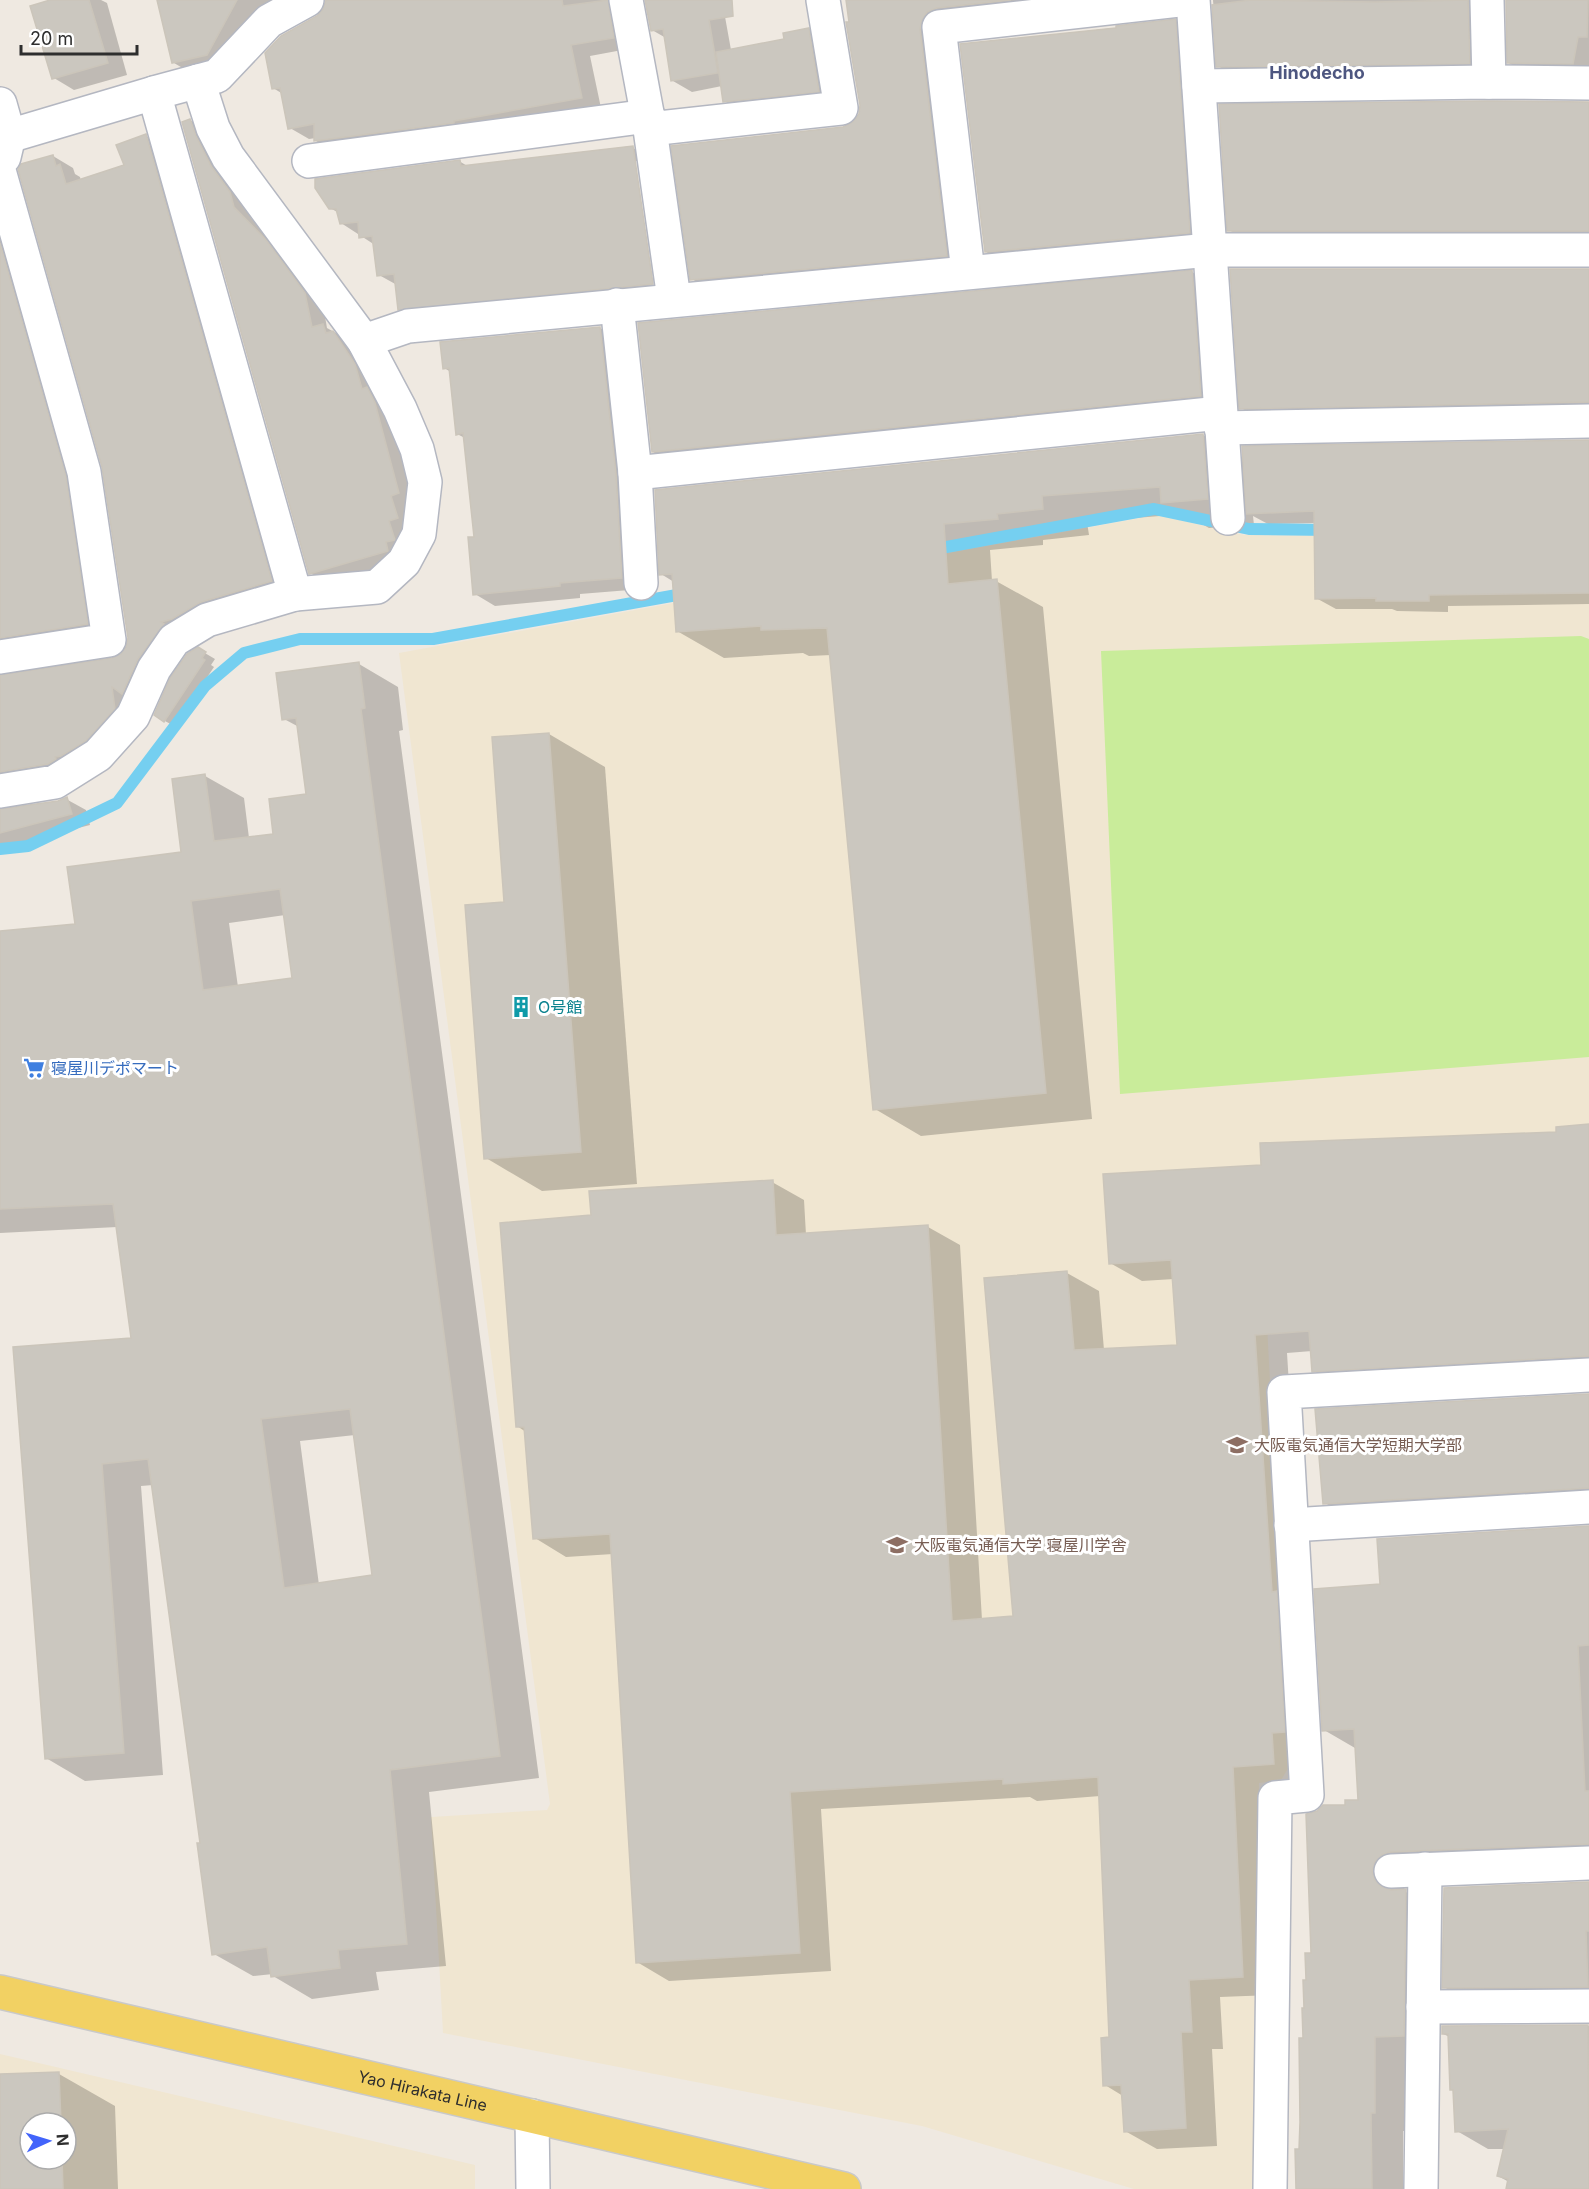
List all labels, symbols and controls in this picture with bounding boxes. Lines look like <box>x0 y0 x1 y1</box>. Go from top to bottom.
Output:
scale bar <box>21 18 136 56</box>
text: 20 m <box>30 28 73 49</box>
district label: Hinodecho <box>1269 62 1365 83</box>
building icon: O号館 <box>509 995 533 1019</box>
place label: O号館 <box>538 997 582 1017</box>
supermarket icon: 寝屋川デポマート <box>22 1056 46 1080</box>
place label: 寝屋川デポマート <box>51 1058 179 1078</box>
school or university icon: 大阪電気通信大学短期大学部 <box>1225 1433 1249 1457</box>
place label: 大阪電気通信大学短期大学部 <box>1254 1435 1462 1455</box>
school or university icon: 大阪電気通信大学 寝屋川学舎 <box>885 1533 909 1557</box>
place label: 大阪電気通信大学 寝屋川学舎 <box>914 1535 1127 1555</box>
street label: Yao Hirakata Line <box>356 2066 489 2115</box>
north arrow <box>18 2111 78 2171</box>
text: N <box>53 2133 73 2147</box>

